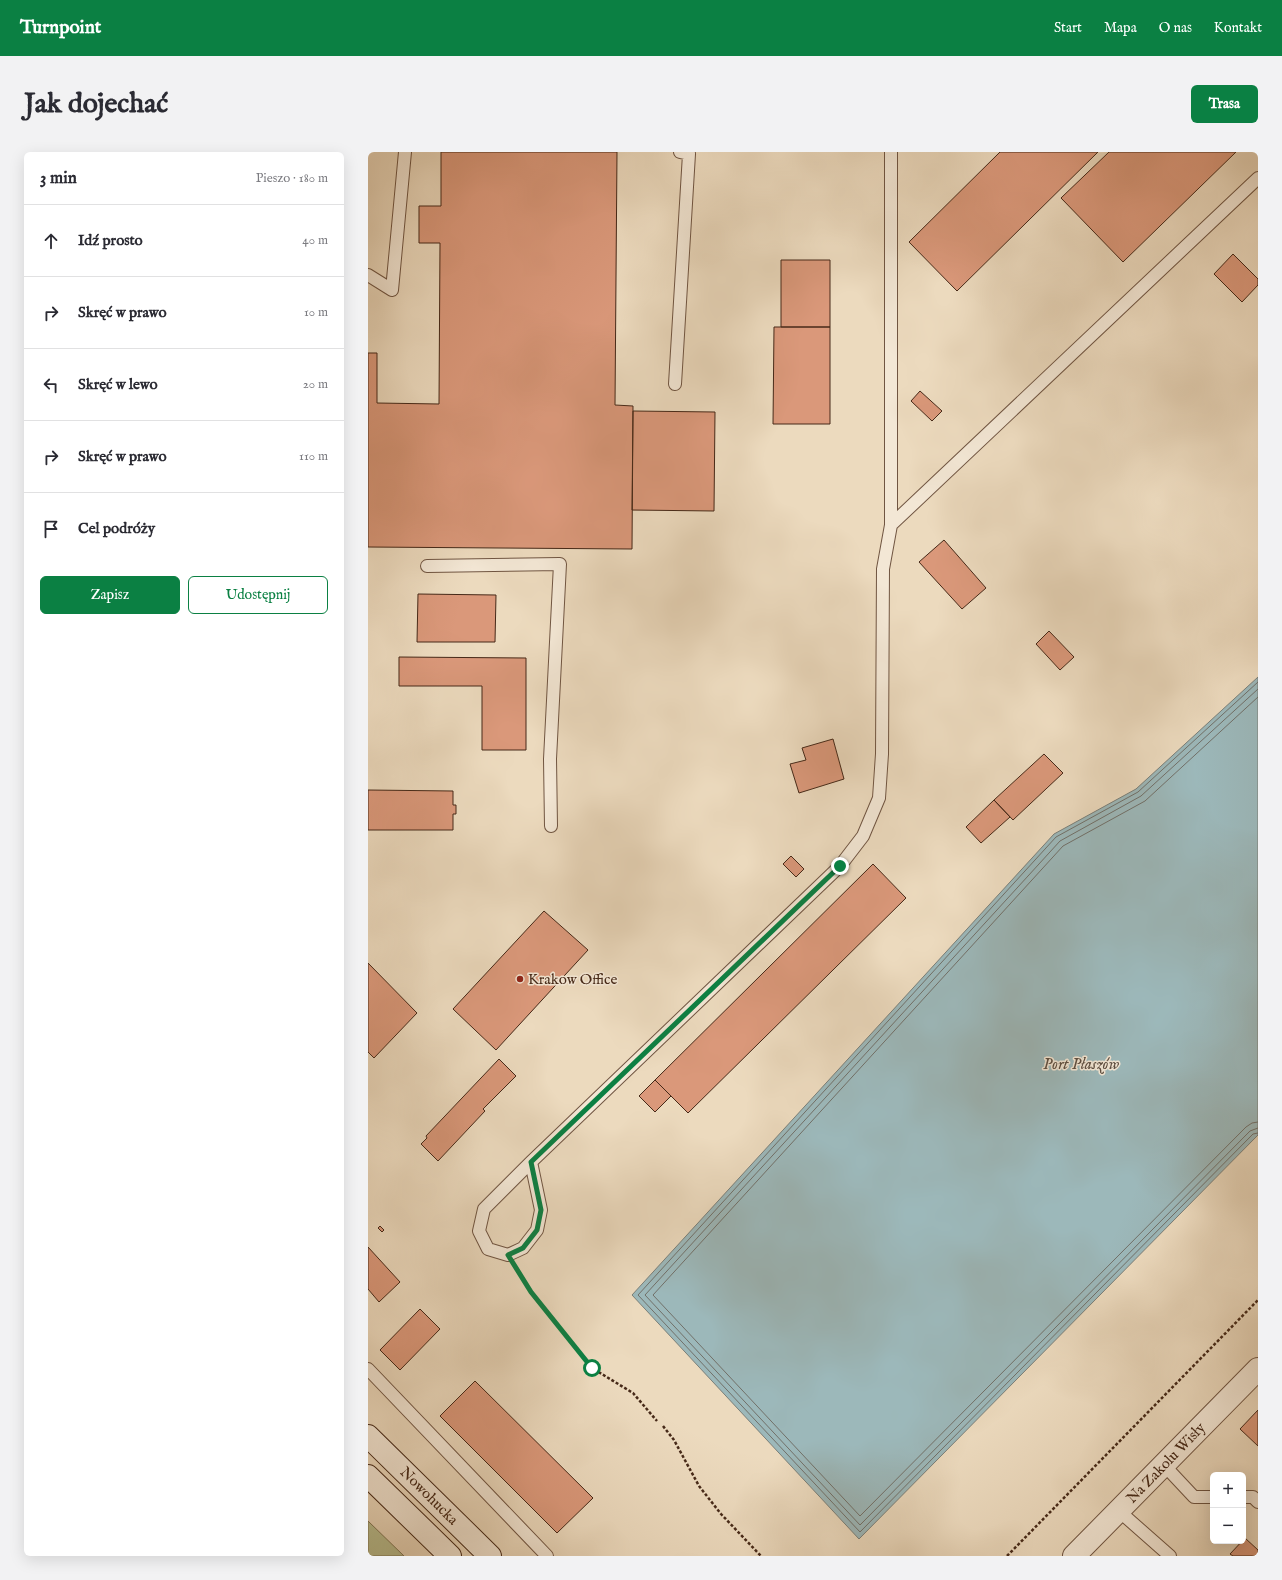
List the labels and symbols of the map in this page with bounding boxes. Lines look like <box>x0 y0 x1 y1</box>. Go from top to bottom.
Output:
route end <box>831 857 849 875</box>
place label: Krakow Office <box>528 970 617 989</box>
marker: Krakow Office <box>515 974 525 984</box>
water label: Port Płaszów <box>1043 1055 1119 1075</box>
route start <box>583 1359 601 1377</box>
street label: Na Zakolu Wisły <box>1123 1418 1210 1508</box>
street label: Nowohucka <box>396 1463 463 1530</box>

